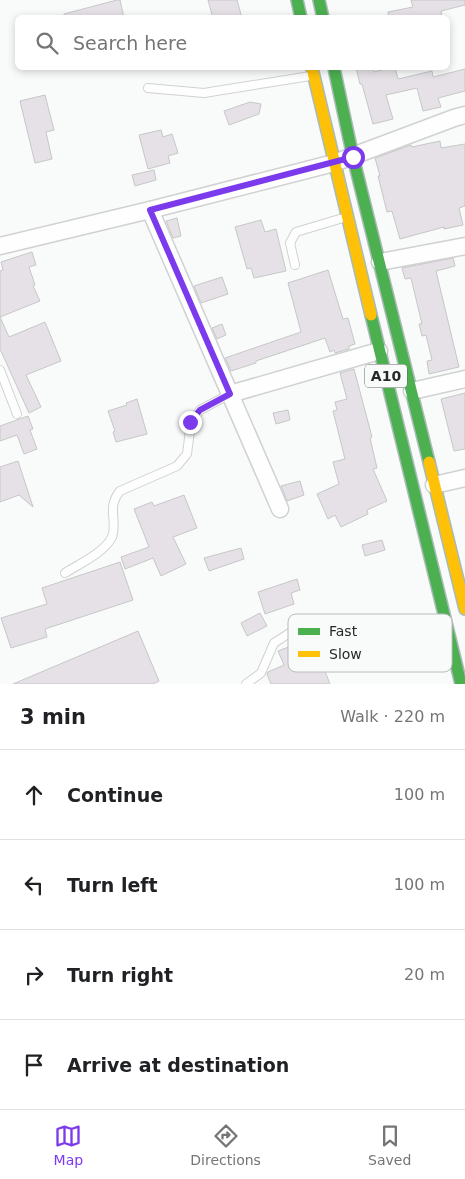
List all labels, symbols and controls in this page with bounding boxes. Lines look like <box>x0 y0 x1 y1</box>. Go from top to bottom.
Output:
search box <box>15 15 450 70</box>
icon: search <box>33 29 61 57</box>
text: Search here <box>73 32 187 54</box>
route start <box>342 146 365 169</box>
road number: A10 <box>365 364 407 388</box>
route end <box>179 411 202 434</box>
legend <box>288 614 452 672</box>
text: Fast <box>329 623 358 639</box>
text: Slow <box>329 646 362 662</box>
text: 3 min <box>20 705 86 729</box>
text: Walk · 220 m <box>340 707 445 726</box>
icon: ahead <box>20 781 48 809</box>
text: Continue <box>67 784 163 806</box>
text: 100 m <box>394 785 445 804</box>
icon: left <box>20 871 48 899</box>
text: Turn left <box>67 874 158 896</box>
text: 100 m <box>394 875 445 894</box>
icon: right <box>20 961 48 989</box>
text: Turn right <box>67 964 173 986</box>
text: 20 m <box>404 965 445 984</box>
icon: arrive <box>20 1051 48 1079</box>
text: Arrive at destination <box>67 1054 289 1076</box>
tab: Map <box>54 1122 83 1168</box>
tab: Directions <box>190 1122 261 1168</box>
tab: Saved <box>368 1122 411 1168</box>

